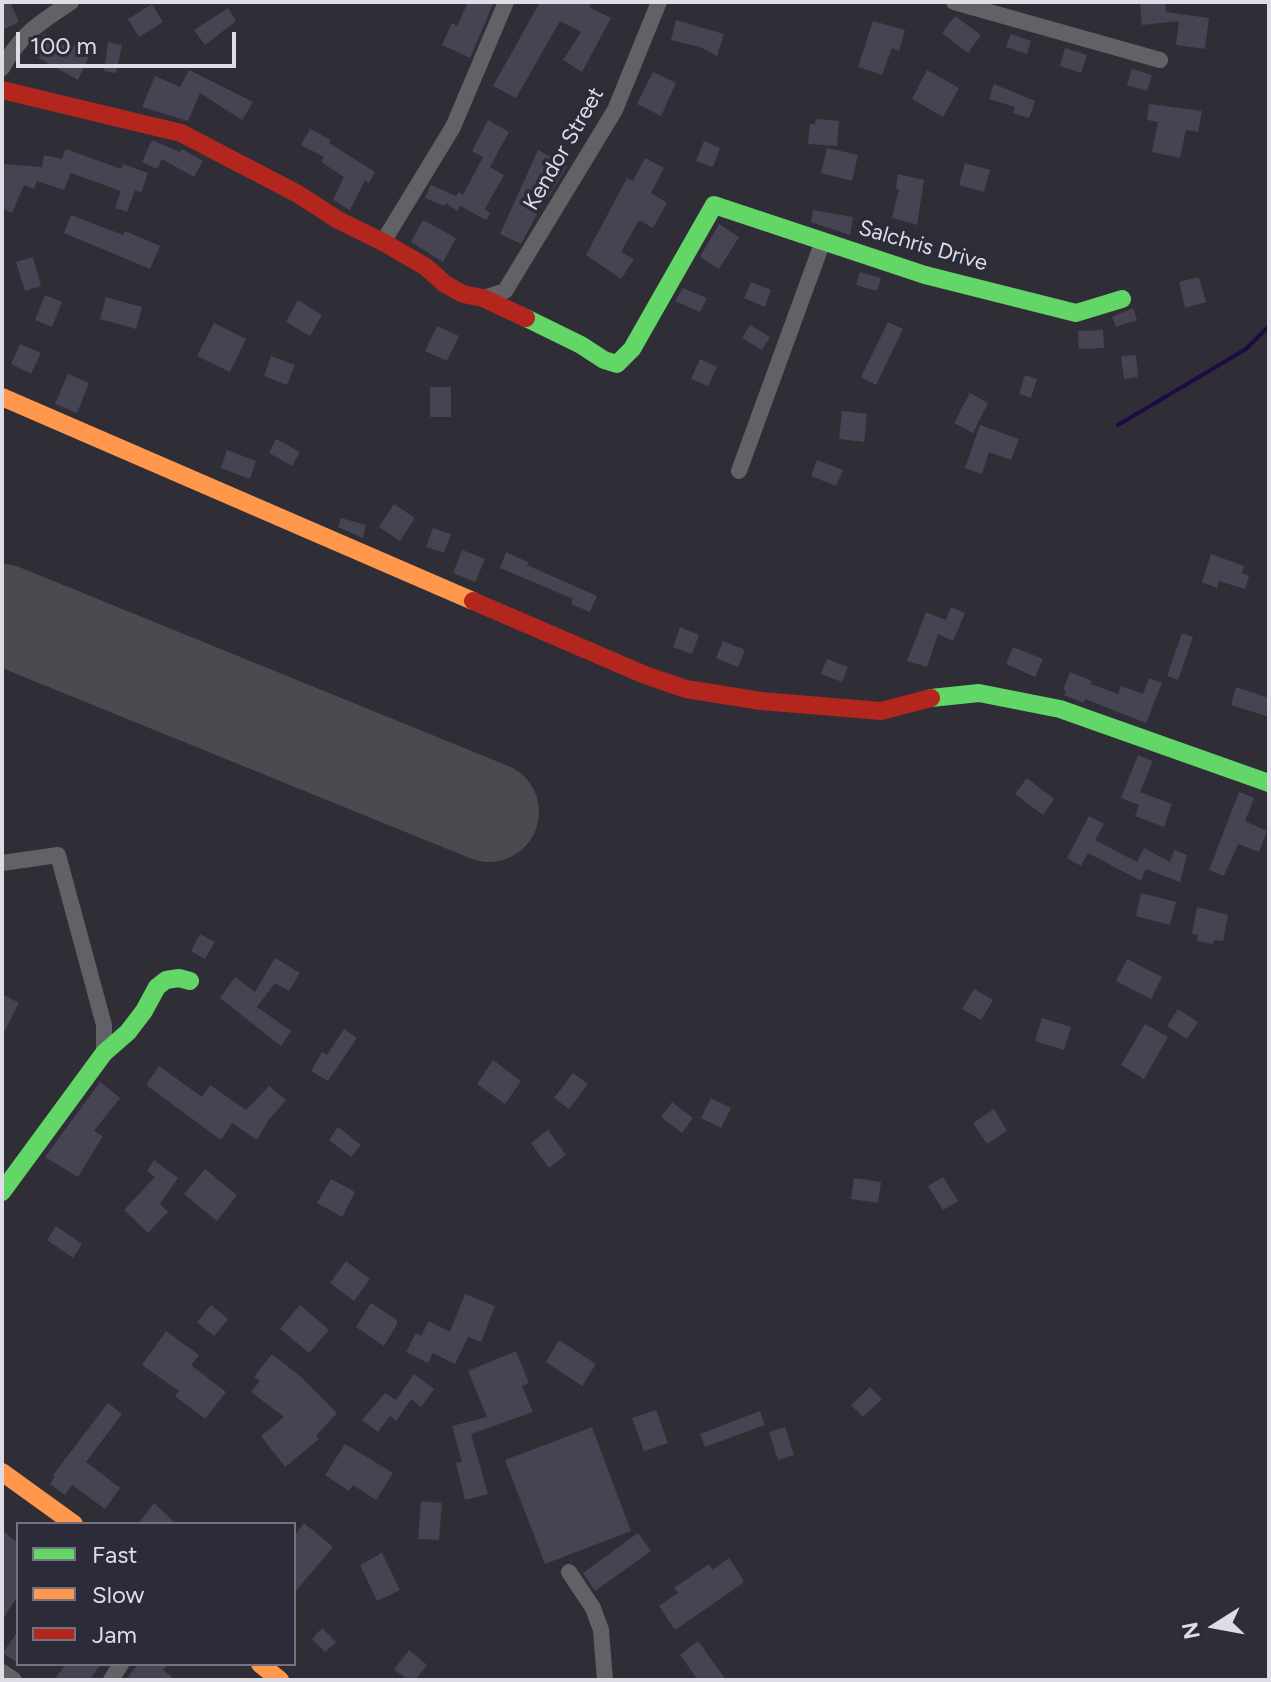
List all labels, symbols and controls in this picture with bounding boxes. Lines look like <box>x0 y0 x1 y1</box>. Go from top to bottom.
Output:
scale bar <box>20 16 240 66</box>
text: 100 m <box>30 31 97 60</box>
street label: Kendor Street <box>518 83 610 215</box>
street label: Salchris Drive <box>856 215 990 277</box>
legend <box>16 1522 296 1666</box>
text: Fast <box>92 1540 137 1569</box>
text: Slow <box>92 1580 144 1609</box>
north arrow <box>1175 1586 1255 1666</box>
text: Jam <box>92 1620 137 1649</box>
text: N <box>1176 1620 1206 1642</box>

